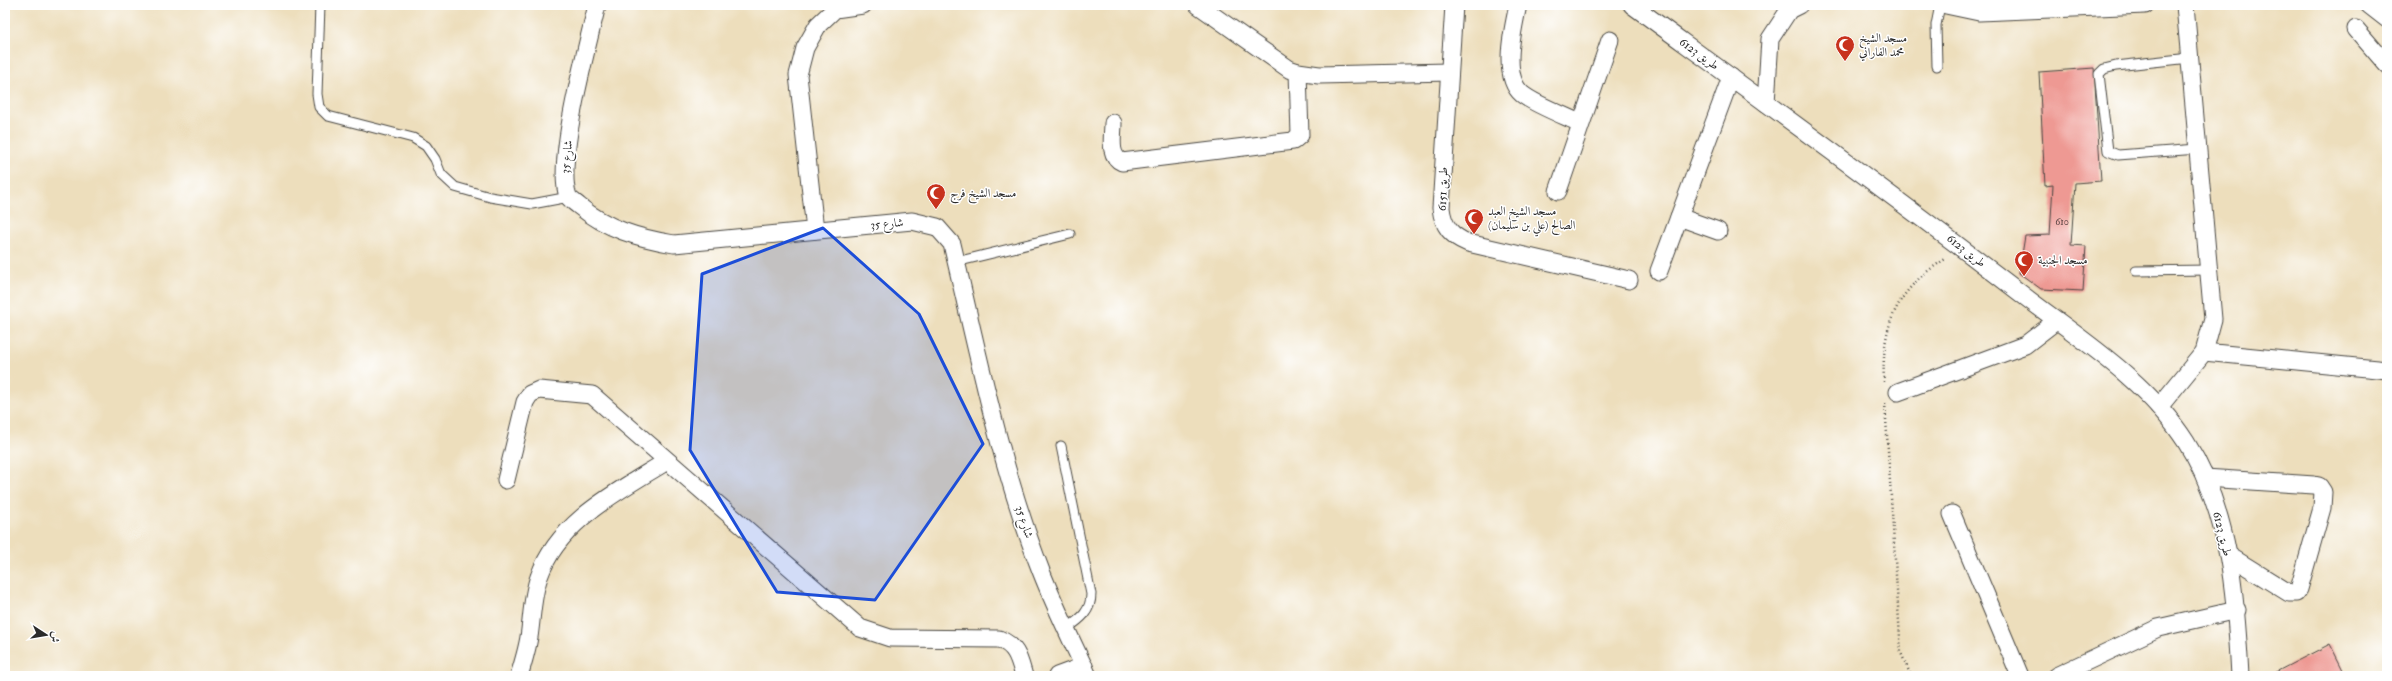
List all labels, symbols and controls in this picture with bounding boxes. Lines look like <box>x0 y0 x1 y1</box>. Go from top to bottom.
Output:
place label: مسجد الشيخ محمد الفاراني <box>1859 31 1907 62</box>
mosque icon: مسجد الشيخ محمد الفاراني <box>1834 34 1856 62</box>
street label: طريق 6123 <box>1676 35 1722 74</box>
street label: شارع 35 <box>558 140 579 175</box>
street label: طريق 6151 <box>1435 166 1451 211</box>
mosque icon: مسجد الشيخ فرج <box>925 182 947 210</box>
place label: مسجد الشيخ فرج <box>950 186 1016 204</box>
place label: مسجد الشيخ العبد الصالح (علي بن سليمان) <box>1488 204 1576 237</box>
mosque icon: مسجد الشيخ العبد الصالح (علي بن سليمان) <box>1463 207 1485 235</box>
street label: شارع 35 <box>870 215 905 236</box>
house number: 610 <box>2055 216 2069 228</box>
street label: طريق 6123 <box>1943 231 1989 271</box>
mosque icon: مسجد الجنبية <box>2013 249 2035 277</box>
place label: مسجد الجنبية <box>2038 253 2088 268</box>
street label: شارع 35 <box>1009 504 1036 541</box>
street label: طريق 6123 <box>2209 510 2235 558</box>
north arrow <box>26 615 66 655</box>
text: ش <box>48 630 63 644</box>

